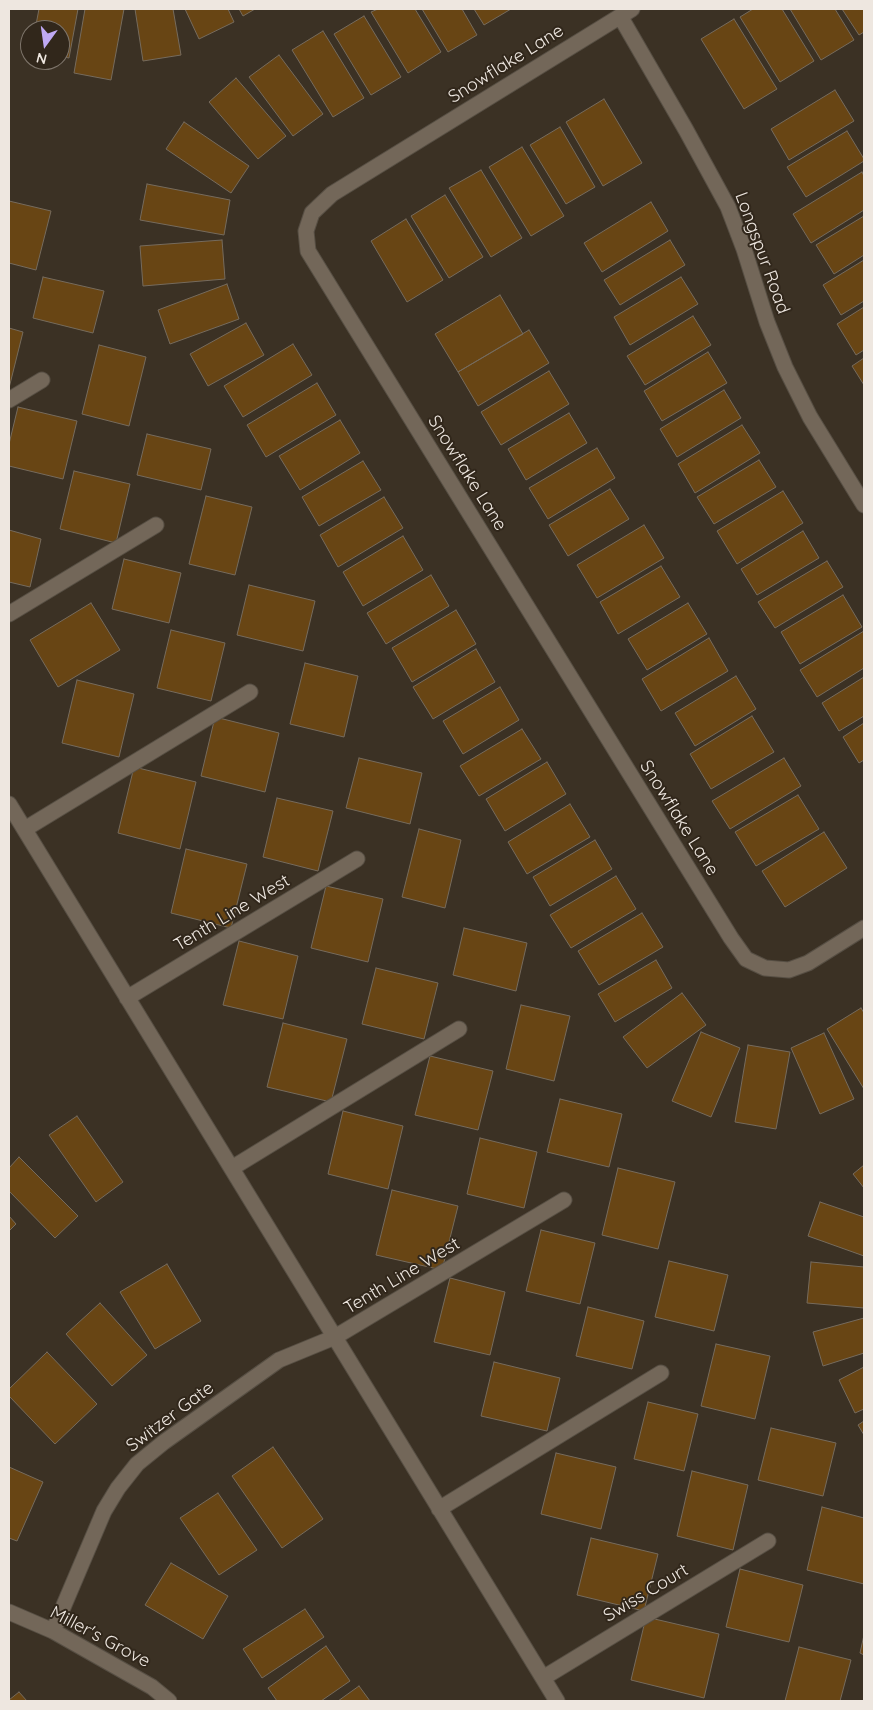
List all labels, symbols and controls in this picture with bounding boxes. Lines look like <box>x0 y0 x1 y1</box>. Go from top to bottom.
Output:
north arrow <box>20 20 70 70</box>
street label: Snowflake Lane <box>444 20 568 108</box>
text: N <box>34 49 49 69</box>
street label: Longspur Road <box>730 189 794 317</box>
street label: Snowflake Lane <box>423 411 511 535</box>
street label: Snowflake Lane <box>635 756 723 880</box>
street label: Tenth Line West <box>170 870 294 956</box>
street label: Tenth Line West <box>340 1233 464 1319</box>
street label: Switzer Gate <box>122 1377 218 1457</box>
street label: Swiss Court <box>600 1559 692 1627</box>
street label: Miller's Grove <box>46 1602 154 1672</box>

